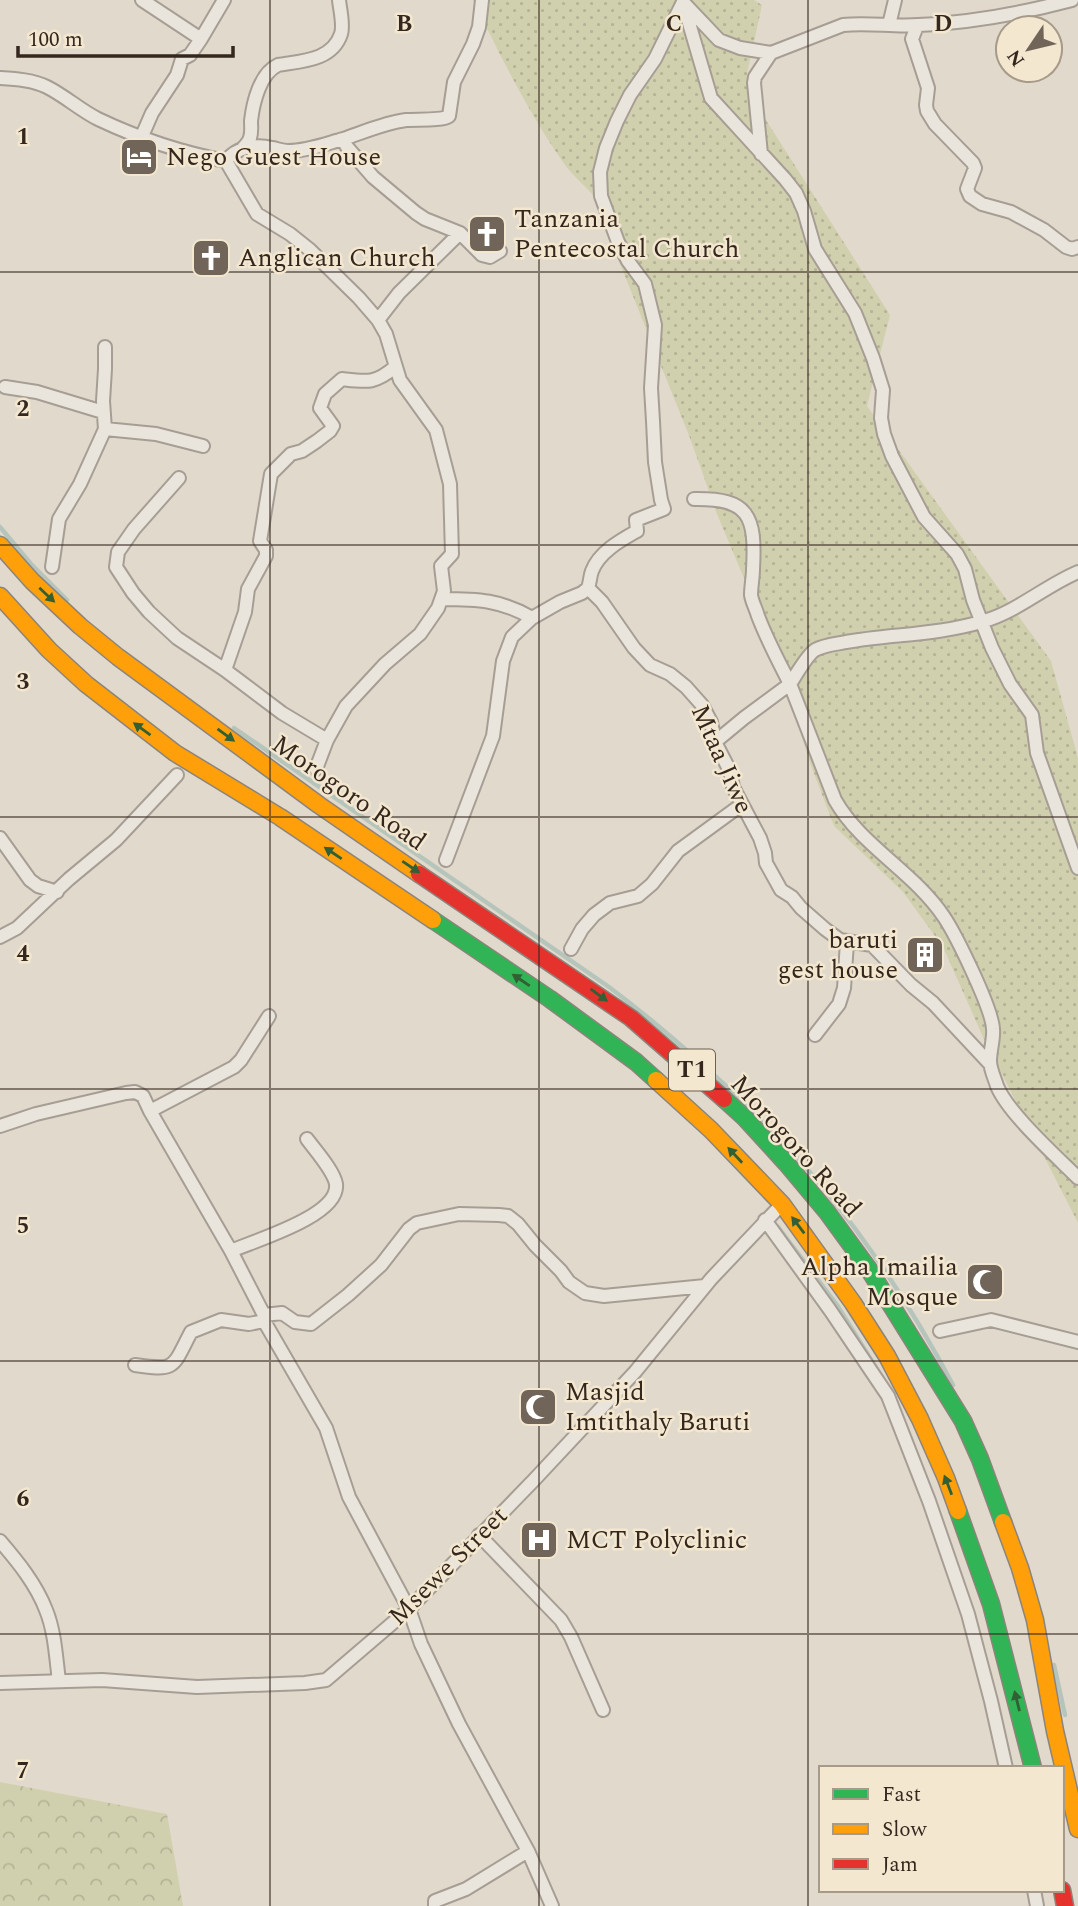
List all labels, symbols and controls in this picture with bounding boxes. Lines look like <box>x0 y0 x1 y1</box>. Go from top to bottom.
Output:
text: B <box>396 7 412 42</box>
text: C <box>666 7 682 42</box>
text: D <box>934 7 952 42</box>
scale bar <box>18 14 233 58</box>
north arrow <box>994 14 1064 84</box>
text: 100 m <box>28 24 83 56</box>
text: N <box>1000 43 1033 73</box>
text: 1 <box>17 120 29 155</box>
hotel icon: Nego Guest House <box>118 136 160 178</box>
place label: Nego Guest House <box>166 137 381 177</box>
place label: Tanzania Pentecostal Church <box>514 199 739 269</box>
church icon: Tanzania Pentecostal Church <box>466 213 508 255</box>
church icon: Anglican Church <box>190 237 232 279</box>
place label: Anglican Church <box>238 238 436 278</box>
text: 2 <box>17 392 30 427</box>
one-way arrow <box>38 587 56 603</box>
text: 3 <box>17 665 30 700</box>
street label: Mtaa Jiwe <box>680 698 764 820</box>
one-way arrow <box>133 722 151 736</box>
street label: Morogoro Road <box>263 725 435 861</box>
one-way arrow <box>217 728 235 742</box>
one-way arrow <box>323 847 342 860</box>
one-way arrow <box>402 860 420 874</box>
place label: baruti gest house <box>777 920 898 990</box>
building icon: baruti gest house <box>904 934 946 976</box>
text: 4 <box>17 937 30 972</box>
one-way arrow <box>512 973 530 987</box>
one-way arrow <box>590 988 608 1002</box>
road number: T1 <box>669 1050 715 1090</box>
street label: Morogoro Road <box>721 1065 871 1227</box>
one-way arrow <box>727 1147 743 1164</box>
text: 5 <box>17 1209 29 1244</box>
one-way arrow <box>791 1216 805 1234</box>
place label: Alpha Imailia Mosque <box>800 1247 958 1317</box>
mosque icon: Alpha Imailia Mosque <box>964 1261 1006 1303</box>
place label: Masjid Imtithaly Baruti <box>565 1372 750 1442</box>
mosque icon: Masjid Imtithaly Baruti <box>517 1386 559 1428</box>
one-way arrow <box>943 1474 954 1495</box>
text: 6 <box>17 1482 30 1517</box>
street label: Msewe Street <box>379 1497 517 1635</box>
hospital icon: MCT Polyclinic <box>518 1519 560 1561</box>
place label: MCT Polyclinic <box>566 1520 747 1560</box>
one-way arrow <box>1011 1690 1022 1712</box>
text: 7 <box>17 1754 29 1789</box>
legend <box>819 1766 1064 1892</box>
text: Fast <box>882 1779 921 1811</box>
text: Slow <box>882 1814 928 1846</box>
text: Jam <box>882 1849 918 1881</box>

